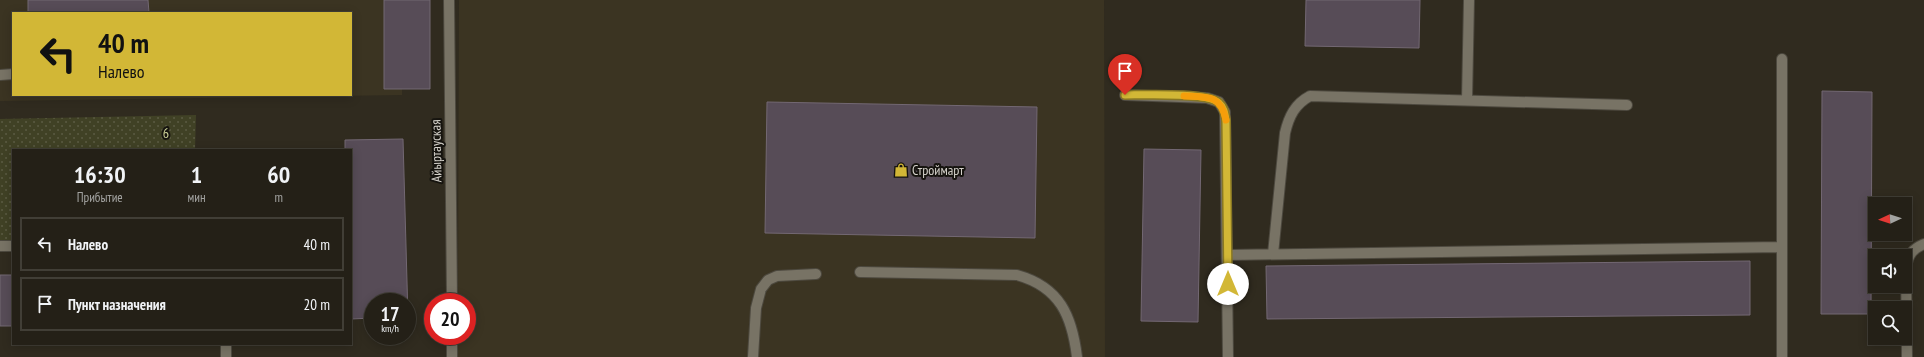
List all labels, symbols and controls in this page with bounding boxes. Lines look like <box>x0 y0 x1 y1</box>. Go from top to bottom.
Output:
text: 40 m <box>98 24 149 61</box>
icon: left <box>32 28 84 80</box>
pin <box>1108 54 1142 95</box>
text: Налево <box>98 60 145 83</box>
icon: arrive <box>1114 60 1136 82</box>
street label: Айыртауская <box>426 119 446 183</box>
park label: 6 <box>163 124 169 142</box>
text: 16:30 <box>74 159 126 190</box>
text: 1 <box>191 159 202 190</box>
text: 60 <box>267 159 290 190</box>
place label: Строймарт <box>912 161 964 179</box>
shop icon: Строймарт <box>893 162 909 178</box>
text: Прибытие <box>77 189 123 206</box>
text: мин <box>187 189 206 206</box>
text: m <box>275 189 283 206</box>
north arrow <box>1868 197 1912 241</box>
map controls <box>1868 197 1912 345</box>
icon: left <box>34 233 56 255</box>
text: Налево <box>68 235 108 254</box>
text: 40 m <box>304 235 330 254</box>
button: sound <box>1868 249 1912 293</box>
position arrow <box>1207 263 1249 305</box>
icon: arrive <box>34 293 56 315</box>
speed limit sign: 20 <box>424 293 476 345</box>
text: Пункт назначения <box>68 295 166 314</box>
text: 20 m <box>304 295 330 314</box>
text: 17 <box>380 301 400 327</box>
button: search <box>1868 301 1912 345</box>
text: km/h <box>381 322 399 335</box>

